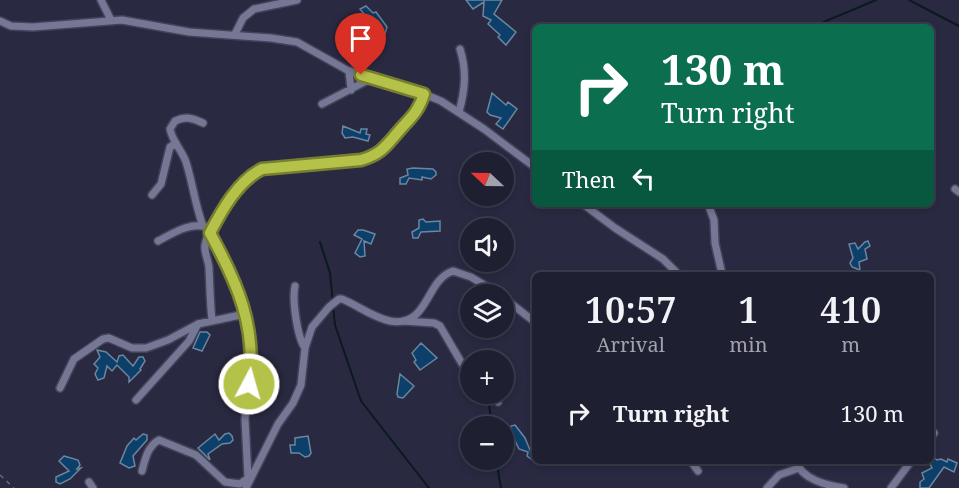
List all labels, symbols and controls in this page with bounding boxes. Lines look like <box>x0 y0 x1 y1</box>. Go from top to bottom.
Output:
pin <box>335 13 386 75</box>
icon: arrive <box>344 22 377 55</box>
text: 130 m <box>661 40 785 97</box>
icon: right <box>562 48 640 126</box>
text: Turn right <box>661 94 794 131</box>
north arrow <box>460 152 514 206</box>
map controls <box>460 152 514 470</box>
icon: left <box>627 162 660 195</box>
text: Then <box>562 164 615 194</box>
button: sound <box>460 218 514 272</box>
button: layers <box>460 284 514 338</box>
text: 10:57 <box>585 285 677 334</box>
text: 1 <box>738 285 759 334</box>
text: 410 <box>820 285 881 334</box>
text: Arrival <box>596 331 665 358</box>
text: min <box>729 331 768 358</box>
text: m <box>841 331 860 358</box>
button: + <box>460 350 514 404</box>
position arrow <box>217 352 281 416</box>
icon: right <box>562 397 595 430</box>
text: Turn right <box>613 398 729 428</box>
text: 130 m <box>841 398 904 428</box>
button: − <box>460 416 514 470</box>

